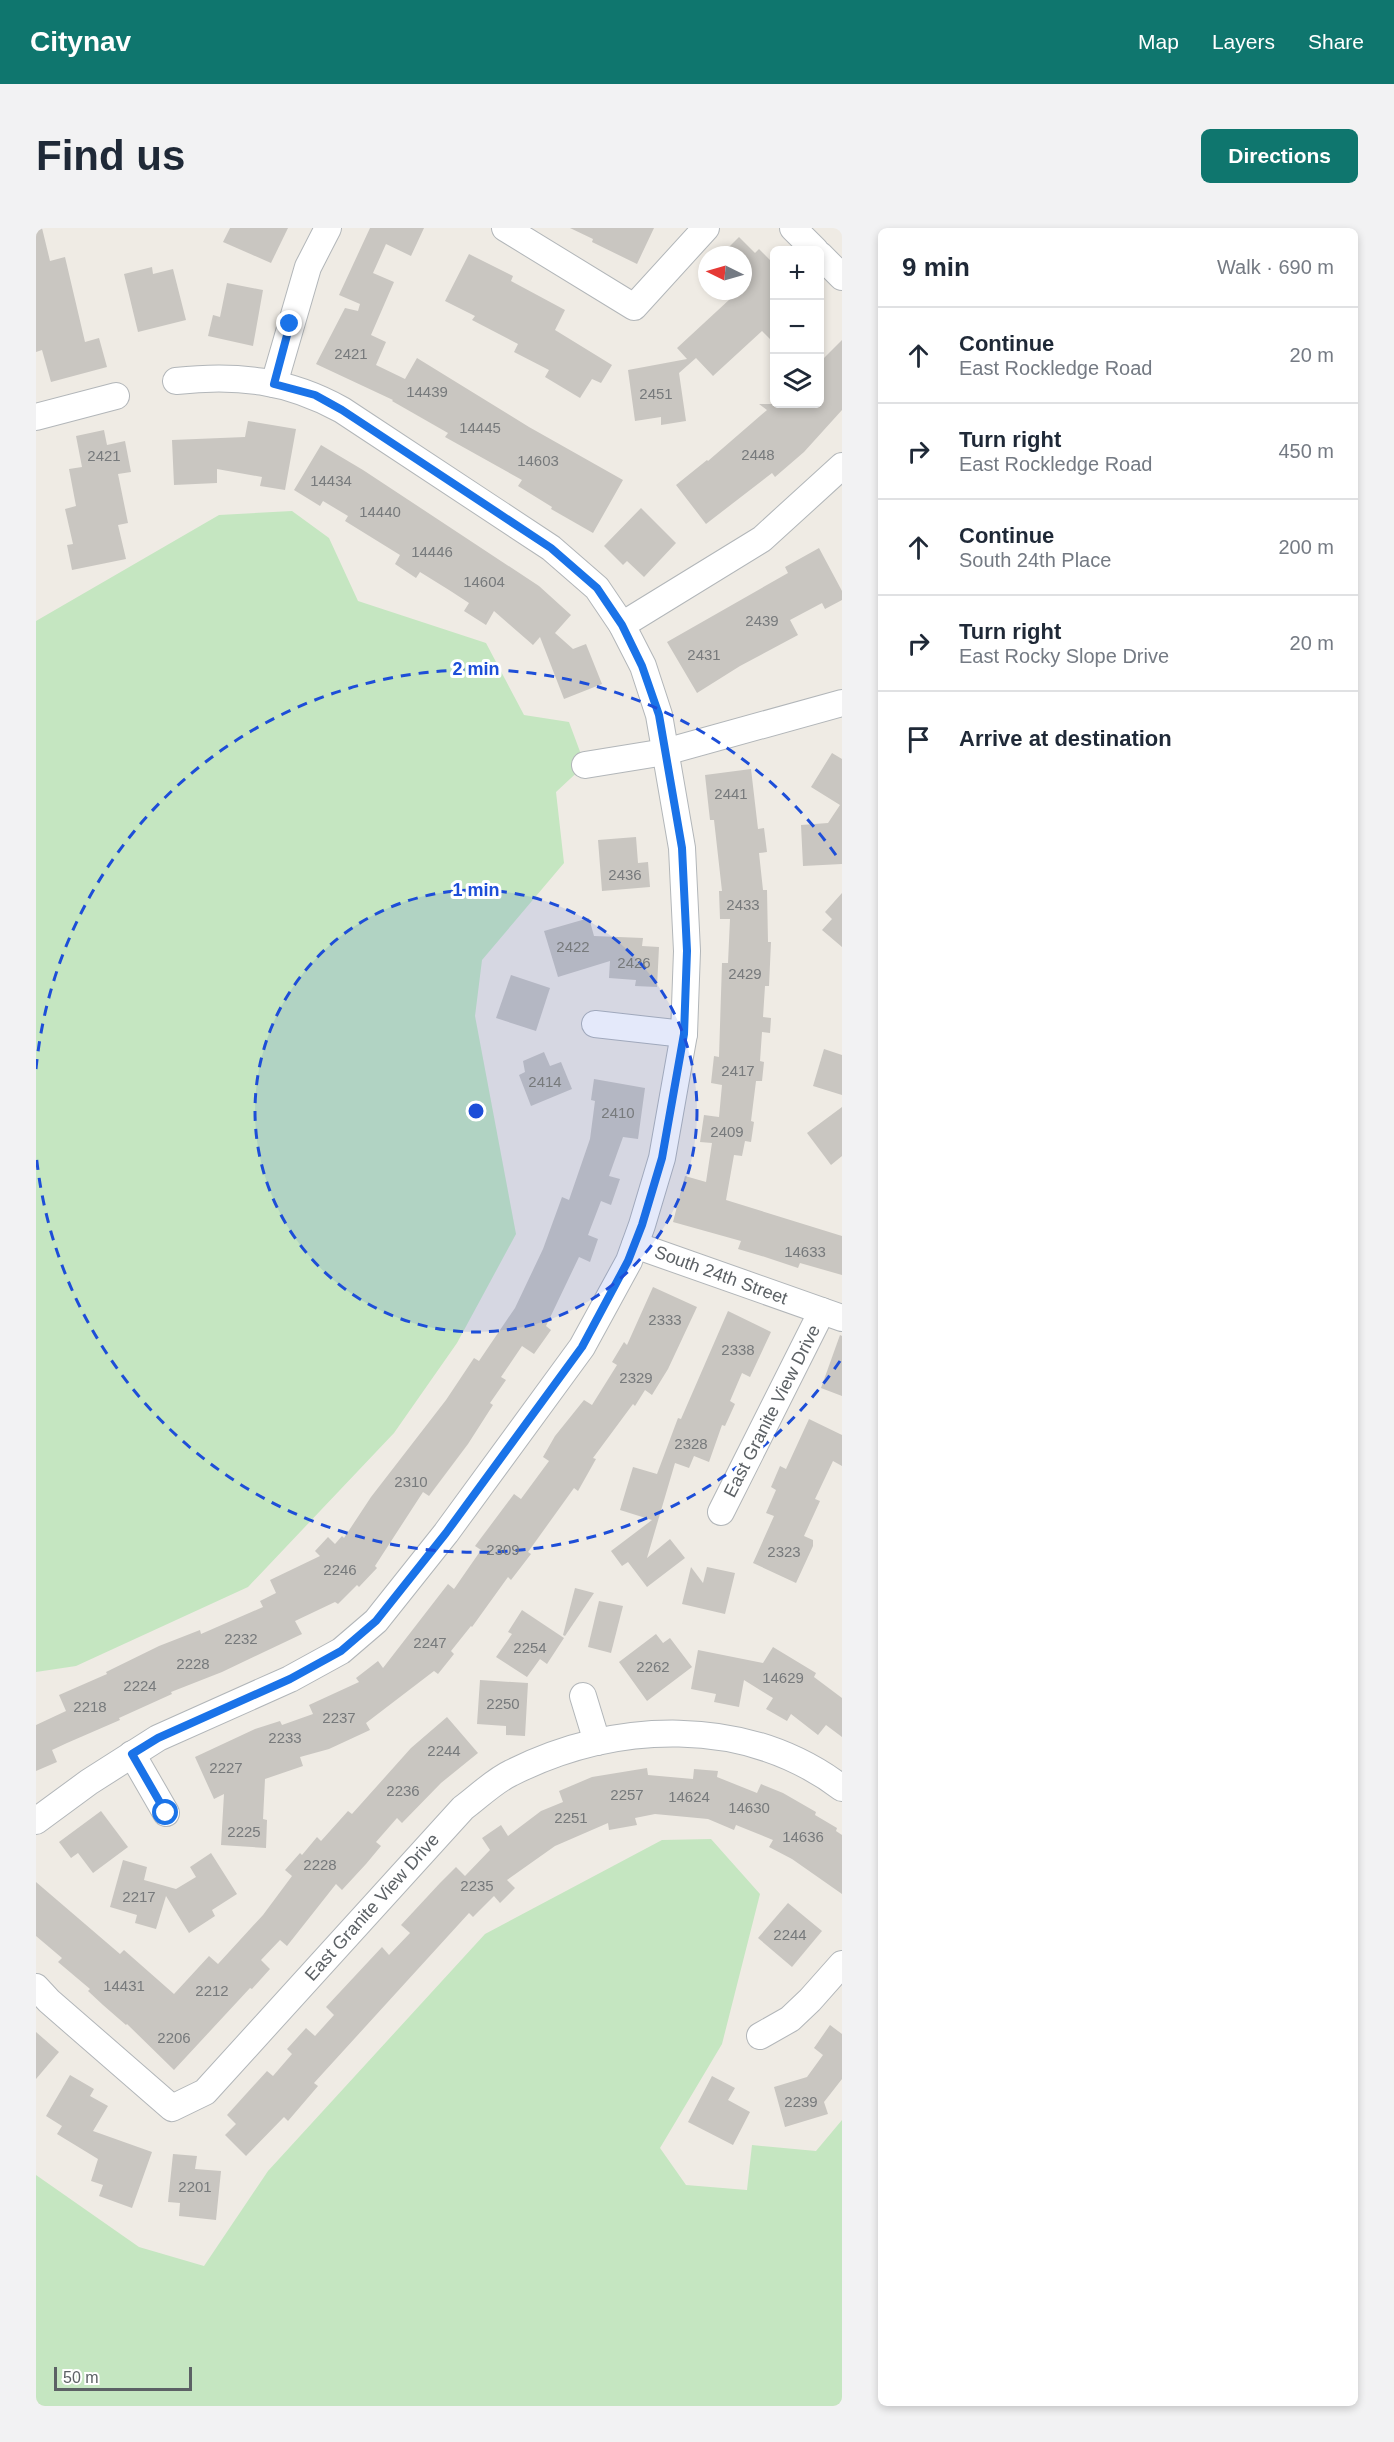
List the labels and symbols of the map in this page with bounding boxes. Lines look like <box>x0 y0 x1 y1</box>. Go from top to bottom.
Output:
north arrow <box>698 246 752 300</box>
route end <box>276 310 302 336</box>
house number: 2421 <box>334 345 368 362</box>
house number: 14439 <box>406 383 448 400</box>
house number: 2451 <box>639 385 673 402</box>
house number: 14445 <box>459 419 501 436</box>
house number: 2448 <box>741 446 775 463</box>
house number: 2421 <box>87 447 121 464</box>
house number: 14603 <box>517 452 559 469</box>
house number: 14434 <box>310 472 352 489</box>
house number: 14440 <box>359 503 401 520</box>
house number: 14446 <box>411 543 453 560</box>
house number: 14604 <box>463 573 505 590</box>
house number: 2439 <box>745 612 779 629</box>
house number: 2431 <box>687 646 721 663</box>
text: 2 min <box>452 659 500 679</box>
house number: 2441 <box>714 785 748 802</box>
house number: 2436 <box>608 866 642 883</box>
text: 1 min <box>452 880 500 900</box>
house number: 2433 <box>726 896 760 913</box>
house number: 2422 <box>556 938 590 955</box>
house number: 2426 <box>617 954 651 971</box>
house number: 2429 <box>728 965 762 982</box>
house number: 2417 <box>721 1062 755 1079</box>
house number: 2414 <box>528 1073 562 1090</box>
centre of rings <box>466 1101 486 1121</box>
house number: 2410 <box>601 1104 635 1121</box>
house number: 2409 <box>710 1123 744 1140</box>
street label: South 24th Street <box>652 1242 790 1308</box>
house number: 14633 <box>784 1243 826 1260</box>
house number: 2333 <box>648 1311 682 1328</box>
street label: East Granite View Drive <box>720 1321 824 1501</box>
house number: 2338 <box>721 1341 755 1358</box>
house number: 2329 <box>619 1369 653 1386</box>
house number: 2328 <box>674 1435 708 1452</box>
house number: 2310 <box>394 1473 428 1490</box>
house number: 2309 <box>486 1541 520 1558</box>
house number: 2323 <box>767 1543 801 1560</box>
house number: 2246 <box>323 1561 357 1578</box>
house number: 2232 <box>224 1630 258 1647</box>
house number: 2247 <box>413 1634 447 1651</box>
house number: 2254 <box>513 1639 547 1656</box>
house number: 2228 <box>176 1655 210 1672</box>
house number: 2262 <box>636 1658 670 1675</box>
house number: 14629 <box>762 1669 804 1686</box>
house number: 2224 <box>123 1677 157 1694</box>
house number: 2250 <box>486 1695 520 1712</box>
house number: 2218 <box>73 1698 107 1715</box>
house number: 2237 <box>322 1709 356 1726</box>
house number: 2233 <box>268 1729 302 1746</box>
house number: 2244 <box>427 1742 461 1759</box>
house number: 2227 <box>209 1759 243 1776</box>
house number: 2236 <box>386 1782 420 1799</box>
house number: 2257 <box>610 1786 644 1803</box>
house number: 14624 <box>668 1788 710 1805</box>
route start <box>152 1799 178 1825</box>
house number: 14630 <box>728 1799 770 1816</box>
house number: 2251 <box>554 1809 588 1826</box>
house number: 2225 <box>227 1823 261 1840</box>
house number: 14636 <box>782 1828 824 1845</box>
street label: East Granite View Drive <box>301 1829 443 1985</box>
house number: 2228 <box>303 1856 337 1873</box>
house number: 2235 <box>460 1877 494 1894</box>
house number: 2217 <box>122 1888 156 1905</box>
house number: 2244 <box>773 1926 807 1943</box>
house number: 14431 <box>103 1977 145 1994</box>
house number: 2212 <box>195 1982 229 1999</box>
house number: 2206 <box>157 2029 191 2046</box>
house number: 2239 <box>784 2093 818 2110</box>
house number: 2201 <box>178 2178 212 2195</box>
scale bar <box>54 2364 192 2392</box>

